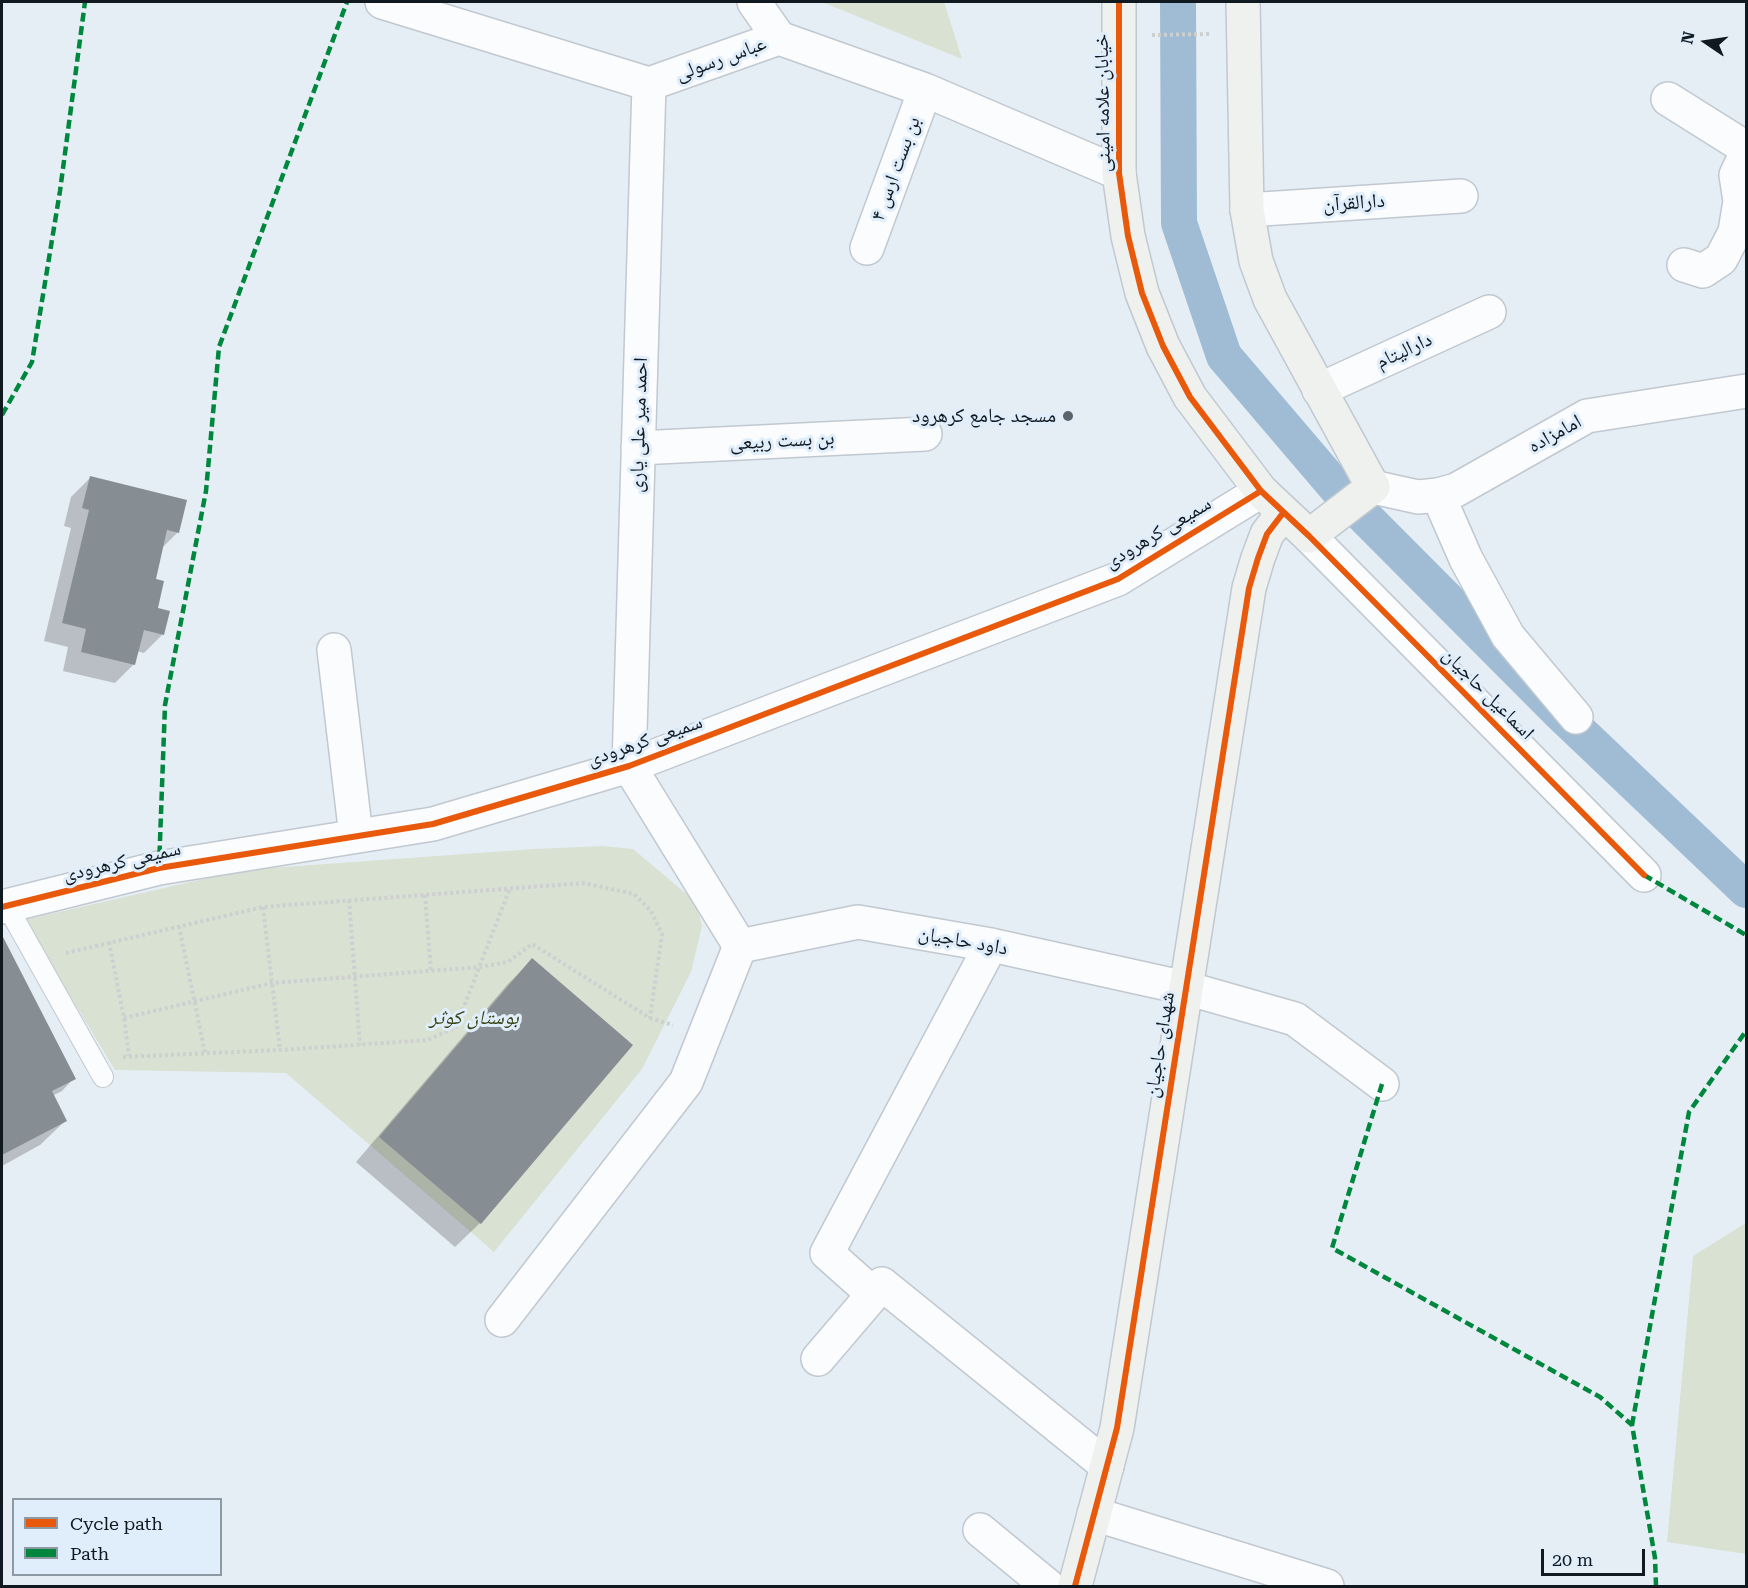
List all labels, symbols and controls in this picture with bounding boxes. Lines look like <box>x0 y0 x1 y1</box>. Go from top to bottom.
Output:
north arrow <box>1676 12 1736 72</box>
text: N <box>1677 30 1699 46</box>
street label: عباس رسولی <box>672 32 770 86</box>
street label: خیابان علامه امینی <box>1090 34 1116 172</box>
street label: بن بست ارس ۴ <box>866 114 926 224</box>
street label: دارالقرآن <box>1322 189 1386 217</box>
street label: دارالیتام <box>1372 328 1436 374</box>
street label: احمد میر علی یاری <box>625 357 653 493</box>
place label: مسجد جامع کرهرود <box>912 404 1056 428</box>
marker: مسجد جامع کرهرود <box>1061 409 1075 423</box>
street label: امامزاده <box>1524 410 1586 458</box>
street label: بن بست ربیعی <box>729 426 835 456</box>
street label: سمیعی کرهرودی <box>1100 492 1216 574</box>
street label: اسماعیل حاجیان <box>1437 643 1539 745</box>
street label: سمیعی کرهرودی <box>584 710 706 772</box>
street label: سمیعی کرهرودی <box>61 837 183 887</box>
street label: داود حاجیان <box>916 921 1010 961</box>
street label: شهدای حاجیان <box>1140 990 1180 1100</box>
park label: بوستان کوثر <box>429 1006 519 1030</box>
legend <box>12 1498 222 1576</box>
text: Cycle path <box>70 1513 163 1534</box>
scale bar <box>1544 1537 1648 1575</box>
text: Path <box>70 1543 109 1564</box>
text: 20 m <box>1552 1549 1593 1570</box>

